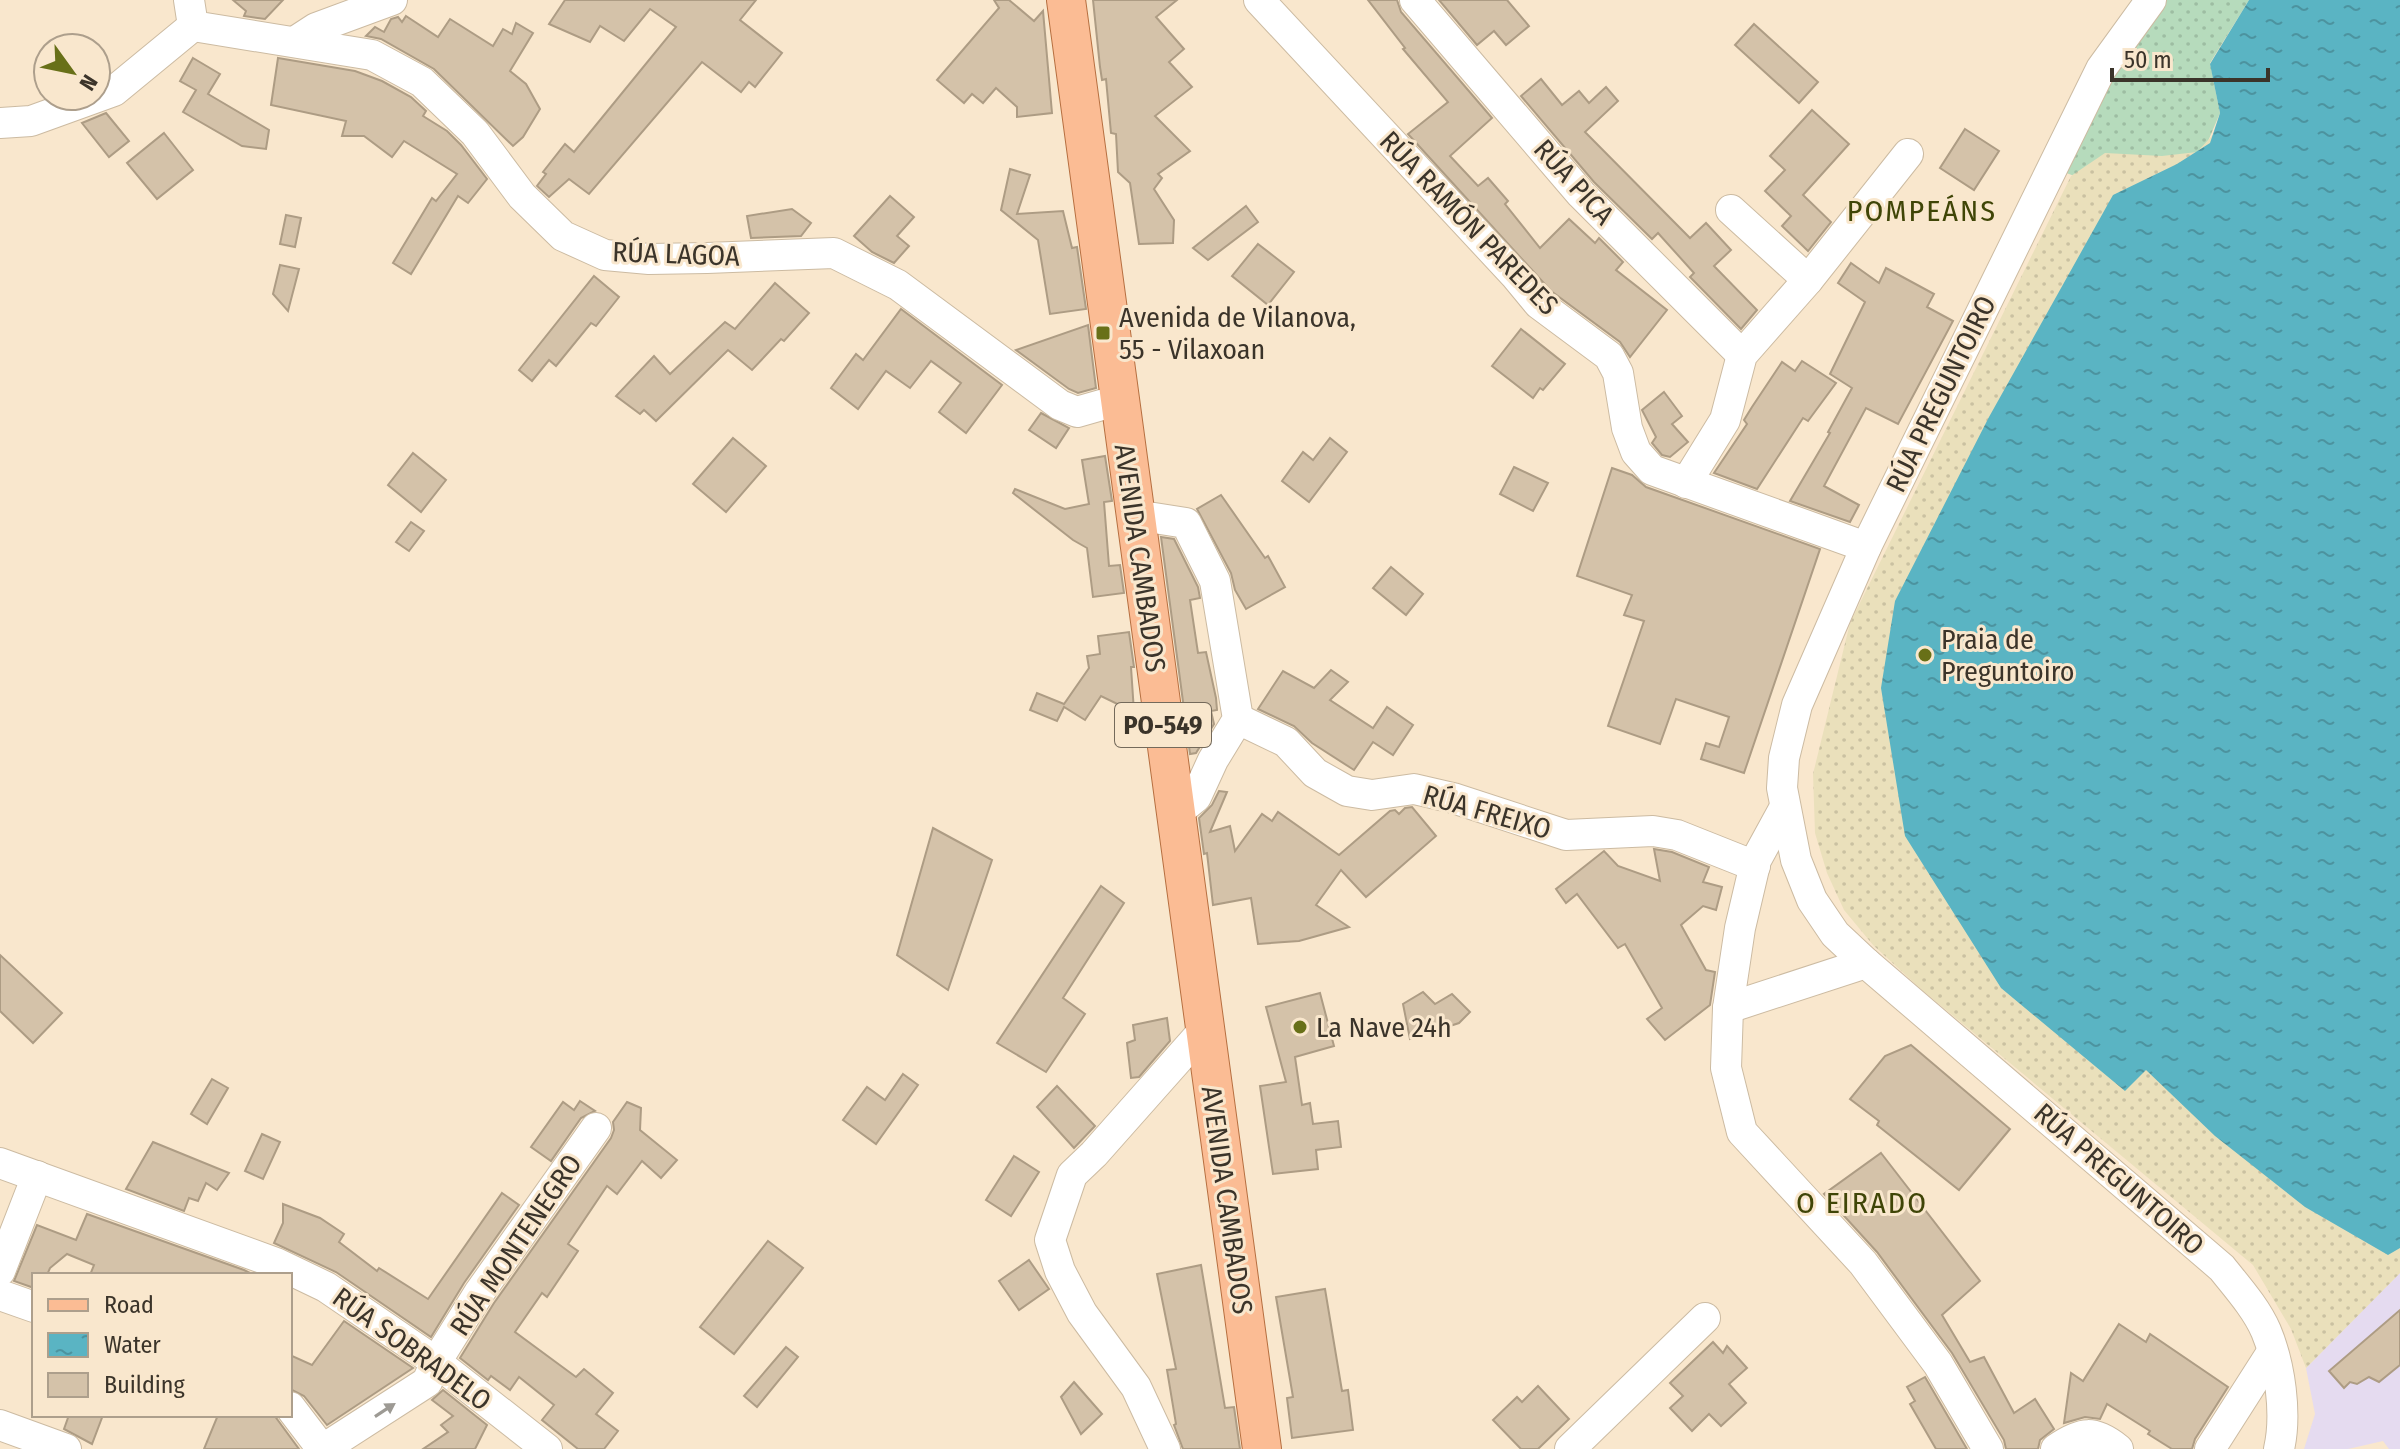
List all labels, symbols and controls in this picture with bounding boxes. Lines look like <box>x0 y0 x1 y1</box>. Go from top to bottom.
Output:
north arrow <box>32 32 112 112</box>
scale bar <box>2112 32 2268 82</box>
text: 50 m <box>2124 46 2172 74</box>
text: N <box>73 70 103 96</box>
street label: RÚA RAMÓN PAREDES <box>1373 124 1565 322</box>
street label: RÚA PICA <box>1527 133 1621 232</box>
district label: POMPEÁNS <box>1847 193 1997 229</box>
street label: RÚA LAGOA <box>612 235 741 273</box>
street label: RÚA PREGUNTOIRO <box>1879 290 2003 498</box>
place label: Avenida de Vilanova, 55 - Vilaxoan <box>1119 301 1356 366</box>
marker: Avenida de Vilanova, 55 - Vilaxoan <box>1094 324 1112 342</box>
street label: AVENIDA CAMBADOS <box>1108 442 1172 674</box>
place label: Praia de Preguntoiro <box>1941 623 2074 688</box>
marker: Praia de Preguntoiro <box>1916 646 1934 664</box>
road number: PO-549 <box>1115 703 1211 747</box>
street label: RÚA FREIXO <box>1419 778 1555 846</box>
place label: La Nave 24h <box>1316 1011 1452 1044</box>
marker: La Nave 24h <box>1291 1018 1309 1036</box>
street label: AVENIDA CAMBADOS <box>1195 1084 1259 1316</box>
street label: RÚA PREGUNTOIRO <box>2027 1096 2211 1262</box>
street label: RÚA MONTENEGRO <box>443 1148 589 1342</box>
district label: O EIRADO <box>1796 1185 1928 1221</box>
legend <box>32 1273 292 1417</box>
street label: RÚA SOBRADELO <box>326 1281 498 1417</box>
text: Road <box>104 1291 154 1319</box>
text: Water <box>104 1331 161 1359</box>
text: Building <box>104 1371 186 1399</box>
one-way arrow <box>374 1402 395 1417</box>

